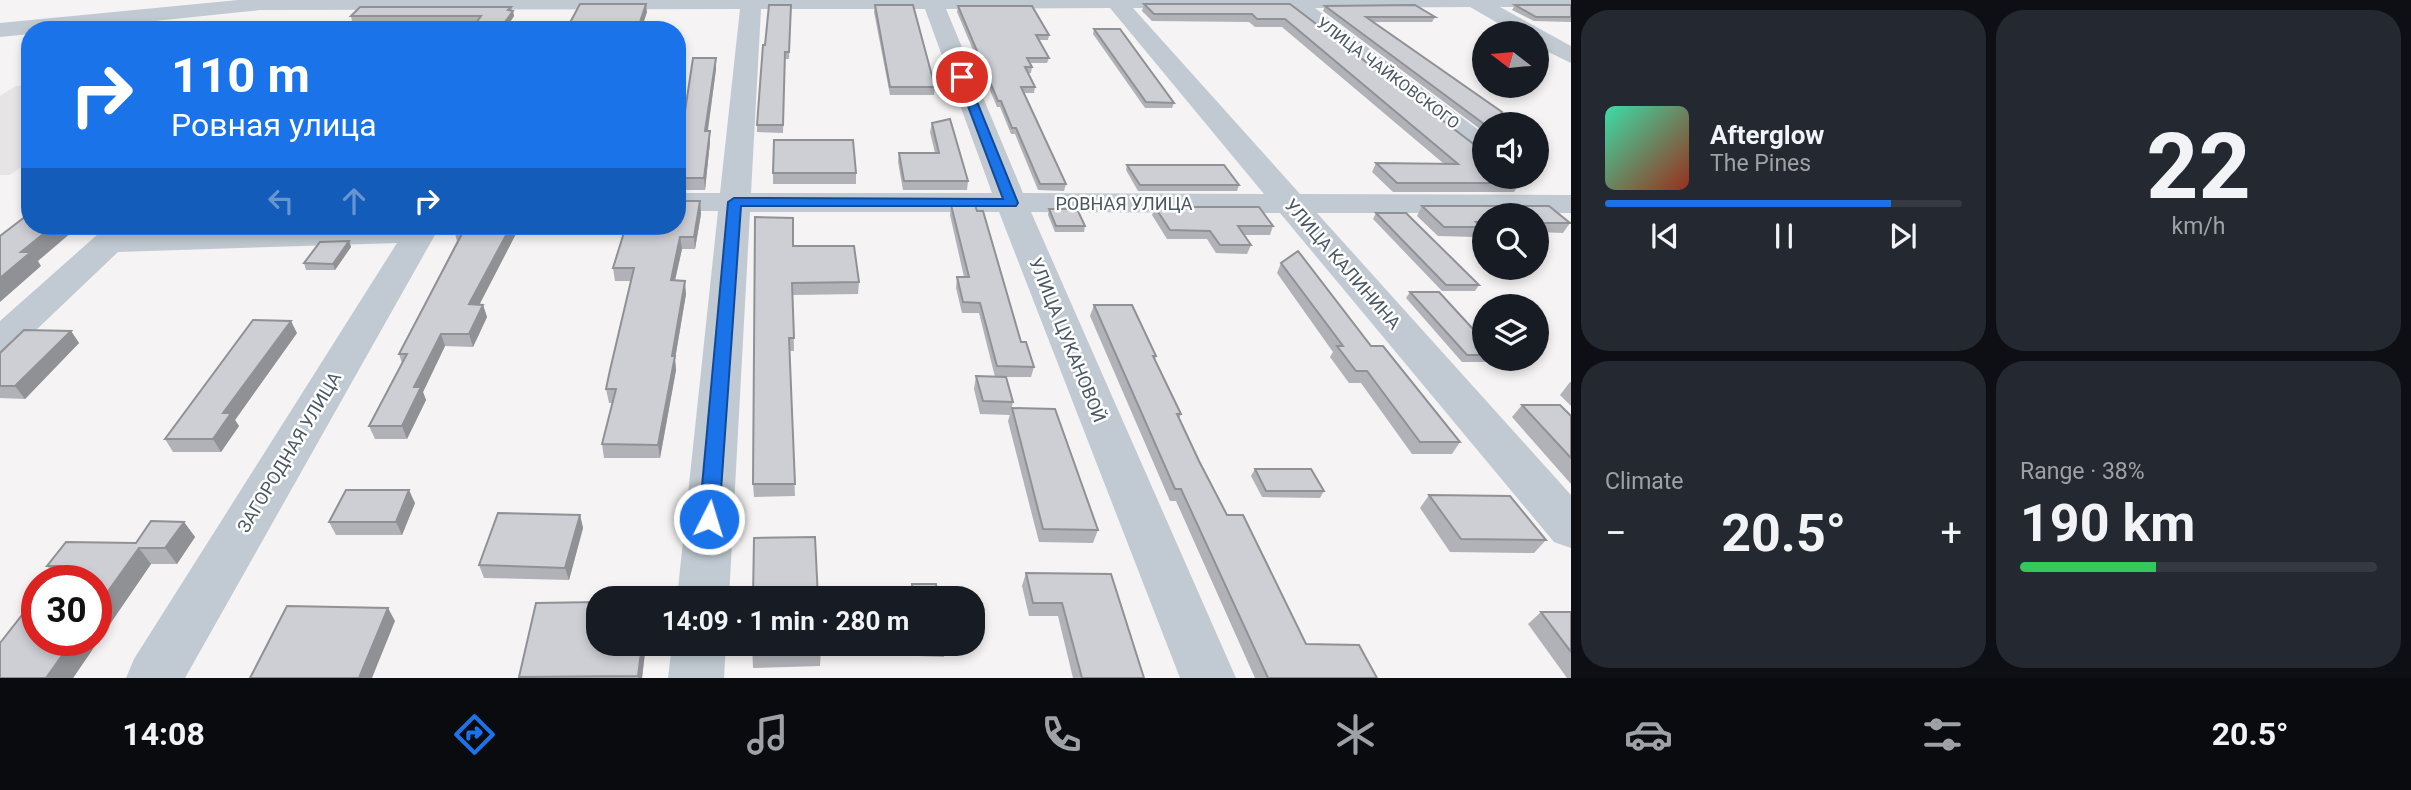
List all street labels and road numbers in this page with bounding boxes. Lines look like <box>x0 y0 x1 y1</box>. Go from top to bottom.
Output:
street label: УЛИЦА ЧАЙКОВСКОГО <box>1313 13 1463 133</box>
street label: РОВНАЯ УЛИЦА <box>1055 193 1193 214</box>
street label: УЛИЦА КАЛИНИНА <box>1281 195 1405 334</box>
street label: УЛИЦА ЦУКАНОВОЙ <box>1025 255 1111 425</box>
street label: ЗАГОРОДНАЯ УЛИЦА <box>233 368 345 536</box>

